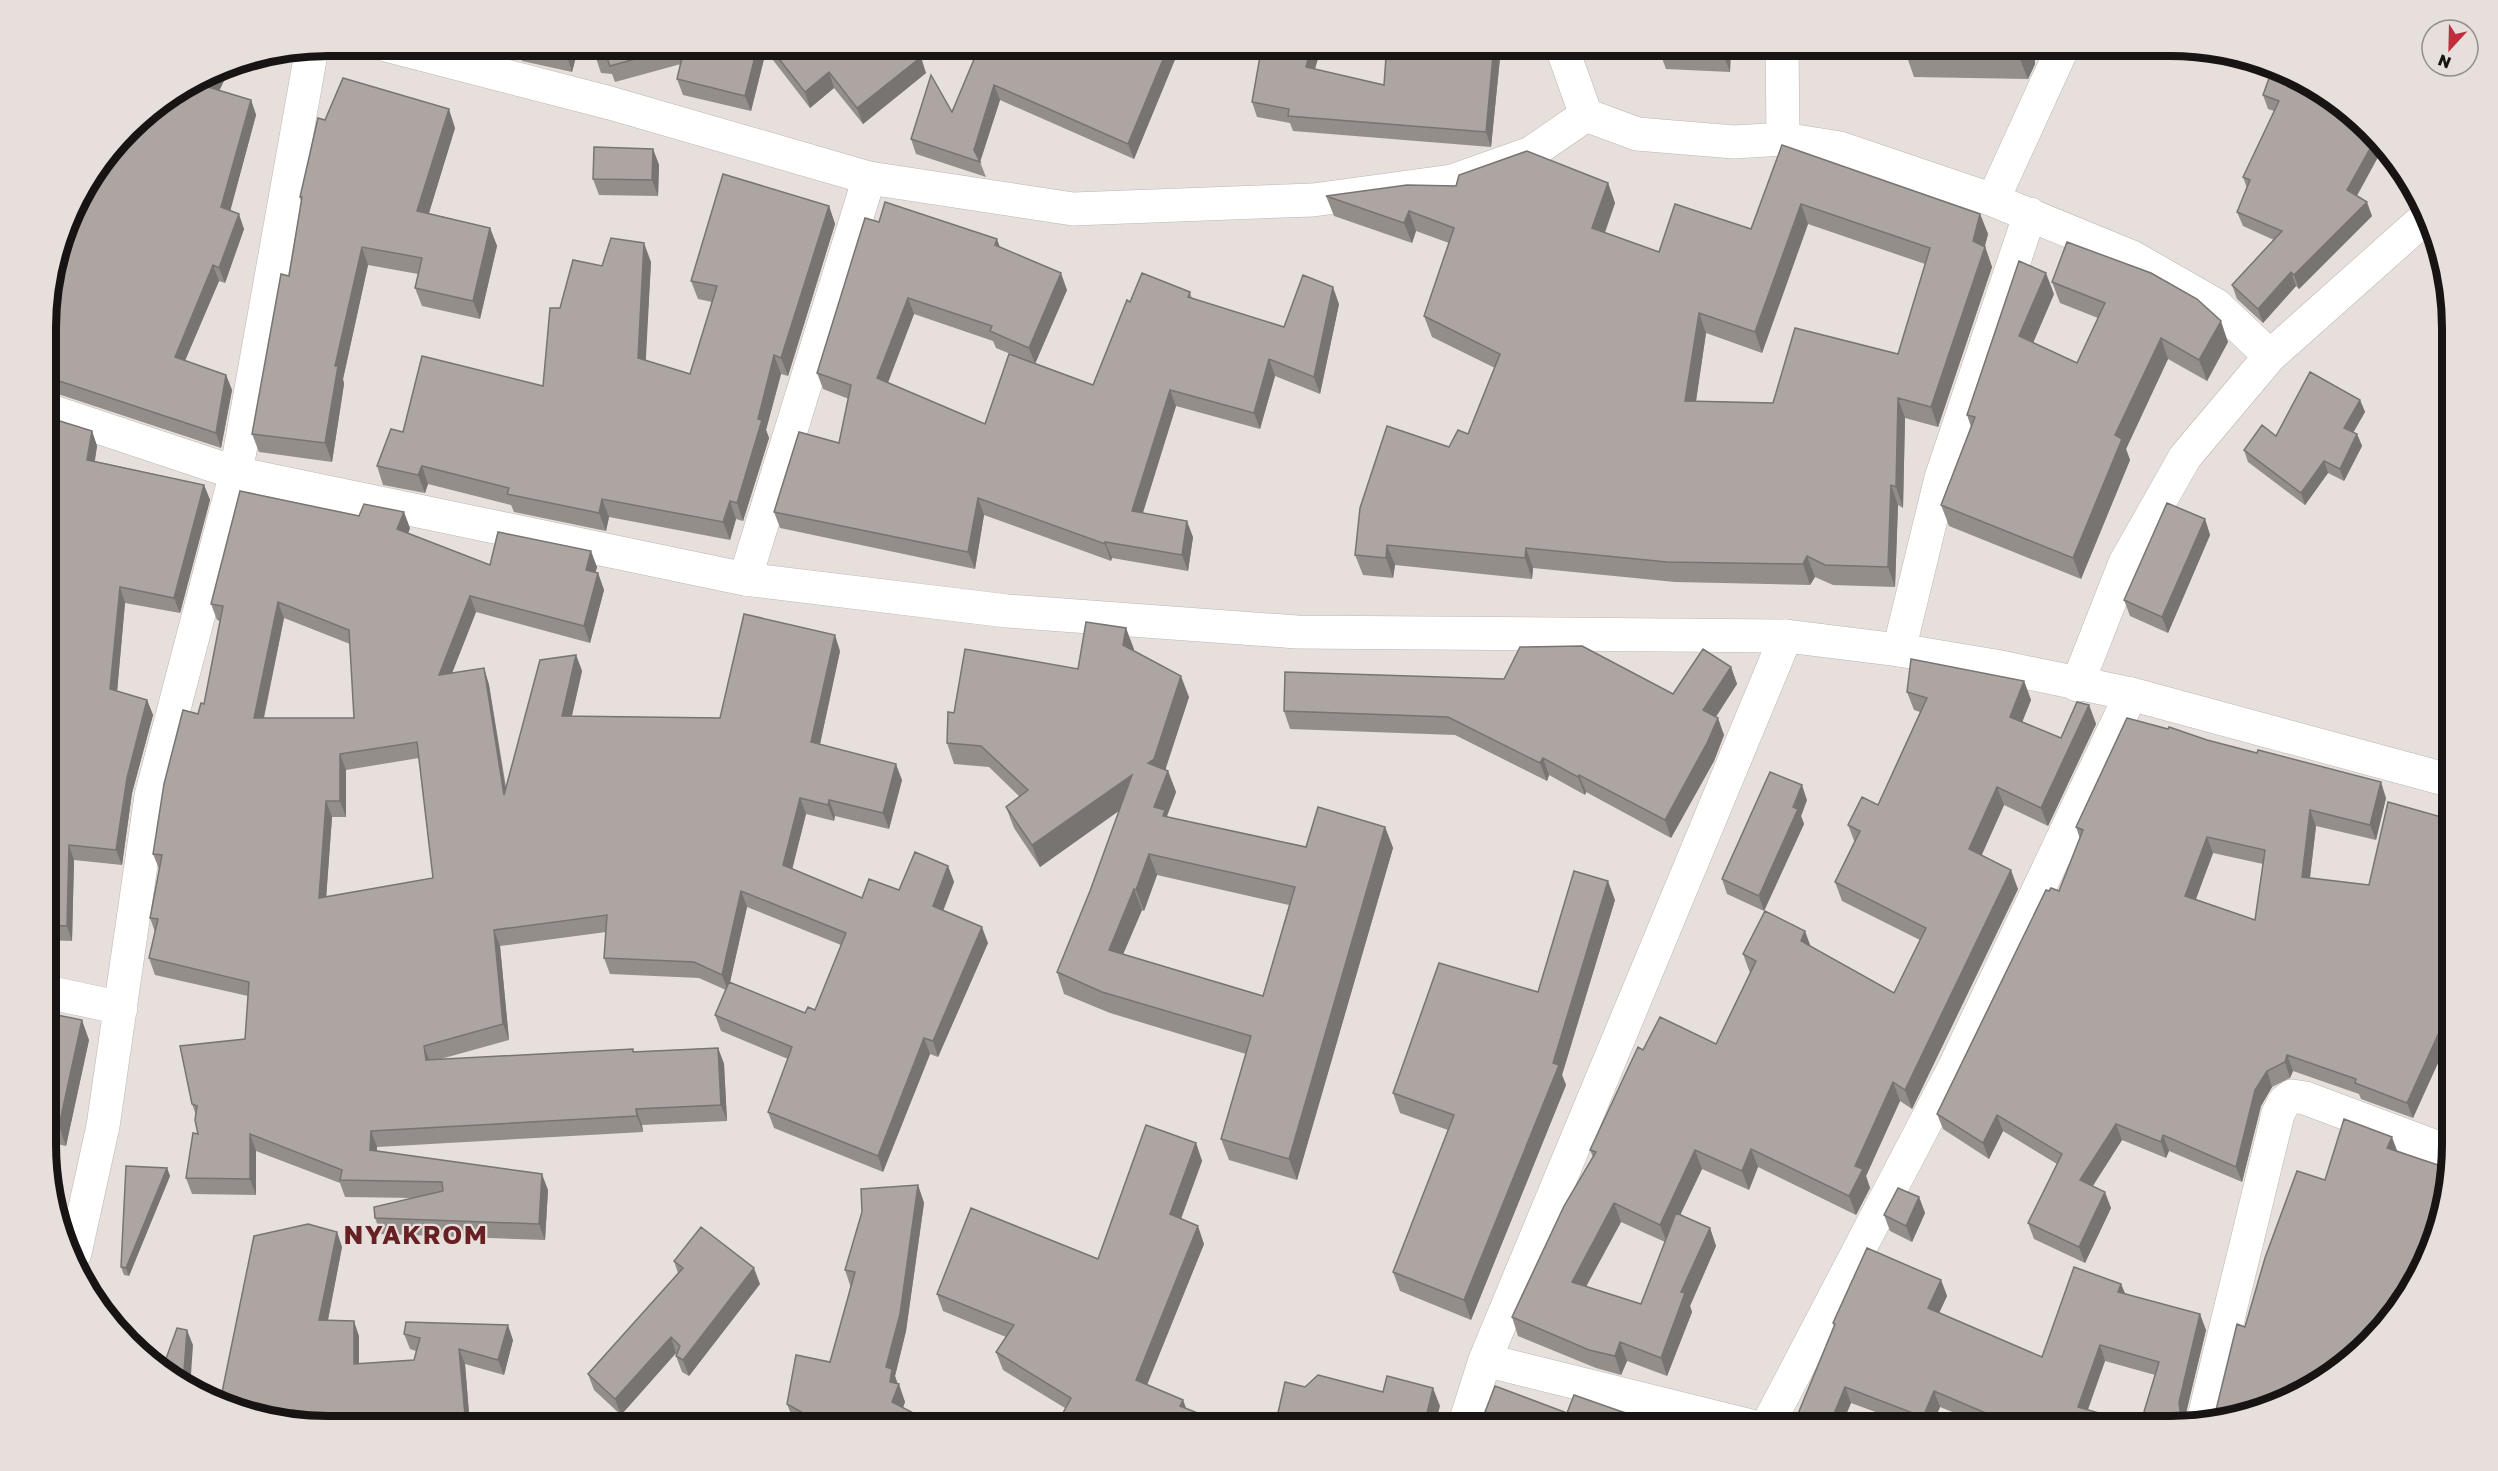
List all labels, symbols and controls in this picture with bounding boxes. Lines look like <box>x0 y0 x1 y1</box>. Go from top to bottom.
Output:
north arrow <box>2420 18 2480 78</box>
text: N <box>2435 50 2454 73</box>
district label: NYAKROM <box>344 1219 488 1250</box>

